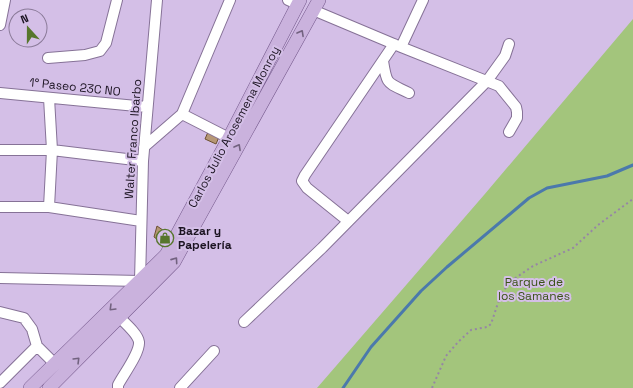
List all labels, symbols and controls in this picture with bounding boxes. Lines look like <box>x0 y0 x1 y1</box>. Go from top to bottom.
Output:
north arrow <box>8 8 48 48</box>
text: N <box>18 11 30 27</box>
one-way arrow <box>296 30 304 37</box>
street label: Carlos Julio Arosemena Monroy <box>184 43 284 211</box>
street label: 1° Paseo 23C NO <box>29 74 121 100</box>
street label: Walter Franco Ibarbo <box>121 78 145 200</box>
one-way arrow <box>233 144 241 151</box>
place label: Bazar y Papelería <box>178 223 232 253</box>
shop icon: Bazar y Papelería <box>155 228 175 248</box>
one-way arrow <box>170 257 178 264</box>
park label: Parque de los Samanes <box>498 274 570 304</box>
one-way arrow <box>109 303 117 311</box>
one-way arrow <box>72 357 80 365</box>

